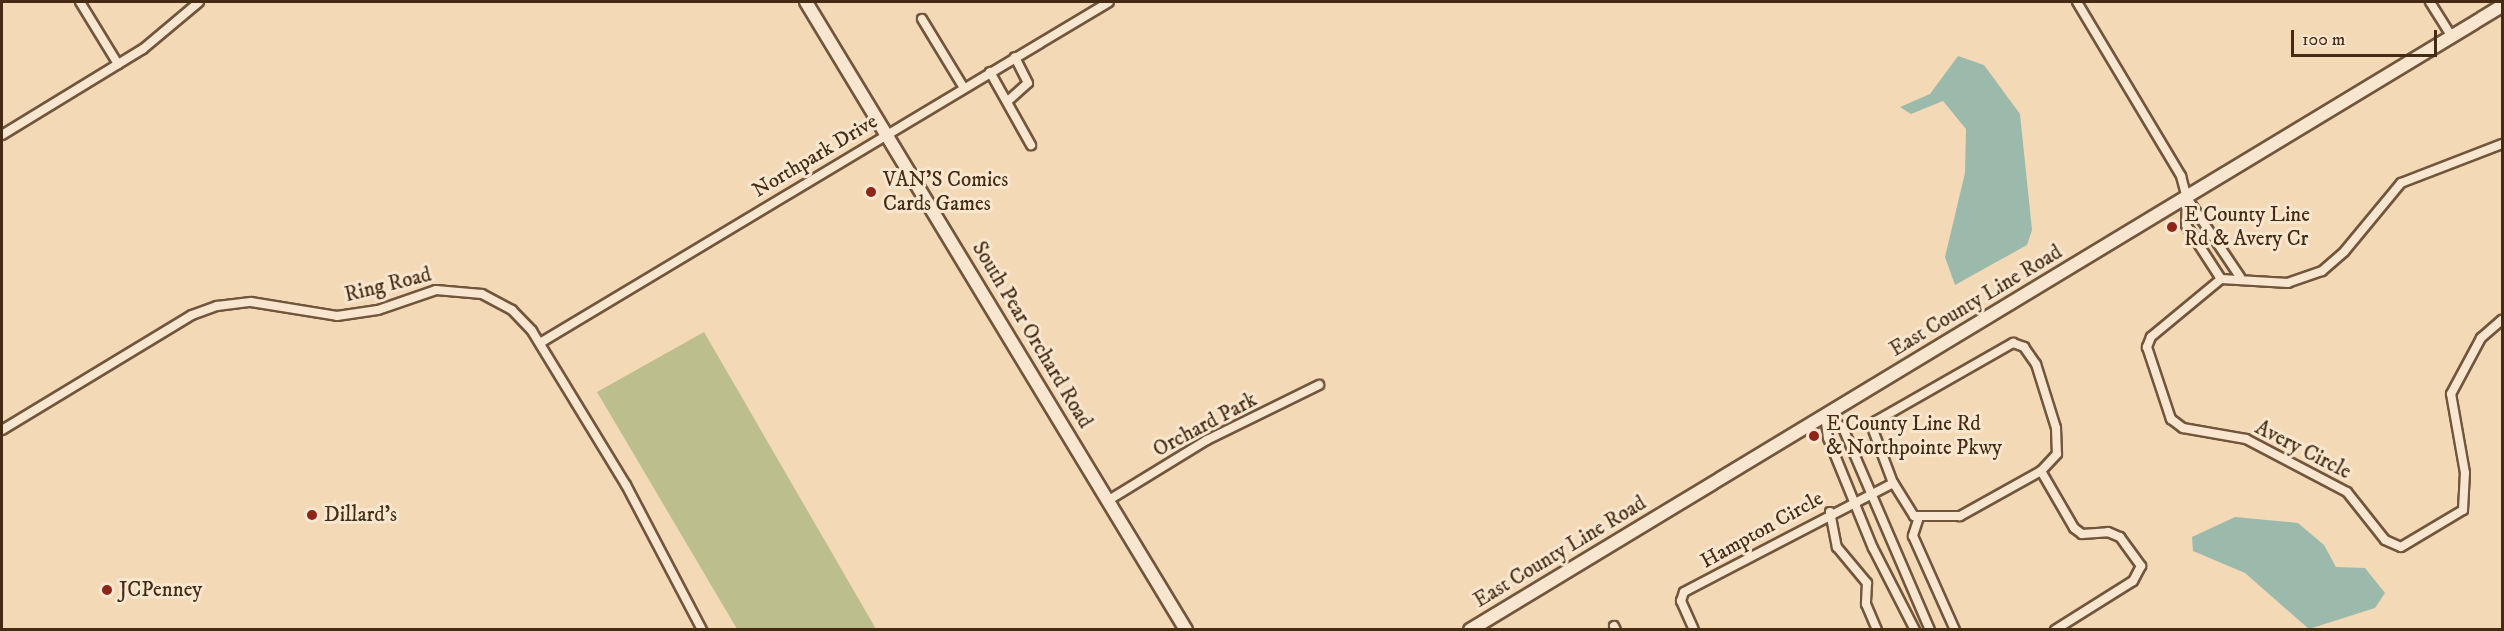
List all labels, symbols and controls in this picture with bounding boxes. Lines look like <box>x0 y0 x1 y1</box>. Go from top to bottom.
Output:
scale bar <box>2294 18 2440 56</box>
text: 100 m <box>2302 29 2345 51</box>
street label: Northpark Drive <box>748 109 882 203</box>
place label: VAN'S Comics Cards Games <box>883 167 1008 217</box>
marker: VAN'S Comics Cards Games <box>864 185 878 199</box>
place label: E County Line Rd & Avery Cr <box>2184 202 2310 252</box>
marker: E County Line Rd & Avery Cr <box>2165 220 2179 234</box>
street label: South Pear Orchard Road <box>966 237 1098 433</box>
street label: East County Line Road <box>1885 240 2067 362</box>
street label: Ring Road <box>342 262 434 308</box>
street label: Orchard Park <box>1149 387 1261 463</box>
place label: E County Line Rd & Northpointe Pkwy <box>1826 411 2002 461</box>
street label: Avery Circle <box>2251 415 2355 485</box>
marker: E County Line Rd & Northpointe Pkwy <box>1807 429 1821 443</box>
street label: Hampton Circle <box>1696 486 1828 574</box>
street label: East County Line Road <box>1469 491 1651 613</box>
place label: Dillard's <box>324 502 397 528</box>
marker: Dillard's <box>305 508 319 522</box>
place label: JCPenney <box>119 577 202 603</box>
marker: JCPenney <box>100 583 114 597</box>

